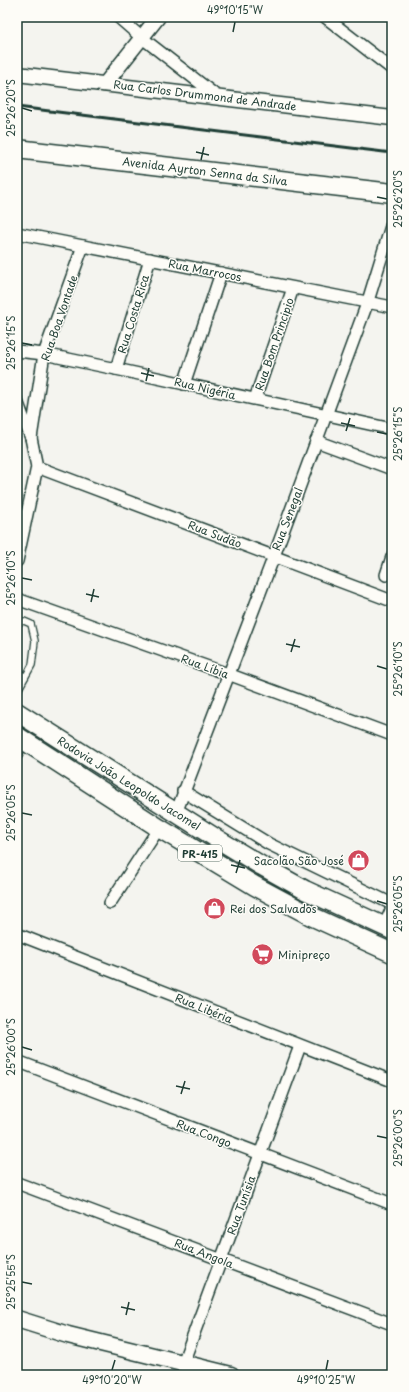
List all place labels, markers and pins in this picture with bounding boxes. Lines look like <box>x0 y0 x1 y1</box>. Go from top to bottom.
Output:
shop icon: Sacolão São José <box>346 847 372 873</box>
place label: Sacolão São José <box>254 852 344 869</box>
shop icon: Rei dos Salvados <box>201 895 227 921</box>
place label: Rei dos Salvados <box>230 900 317 917</box>
supermarket icon: Minipreço <box>250 941 276 967</box>
place label: Minipreço <box>278 946 330 963</box>

